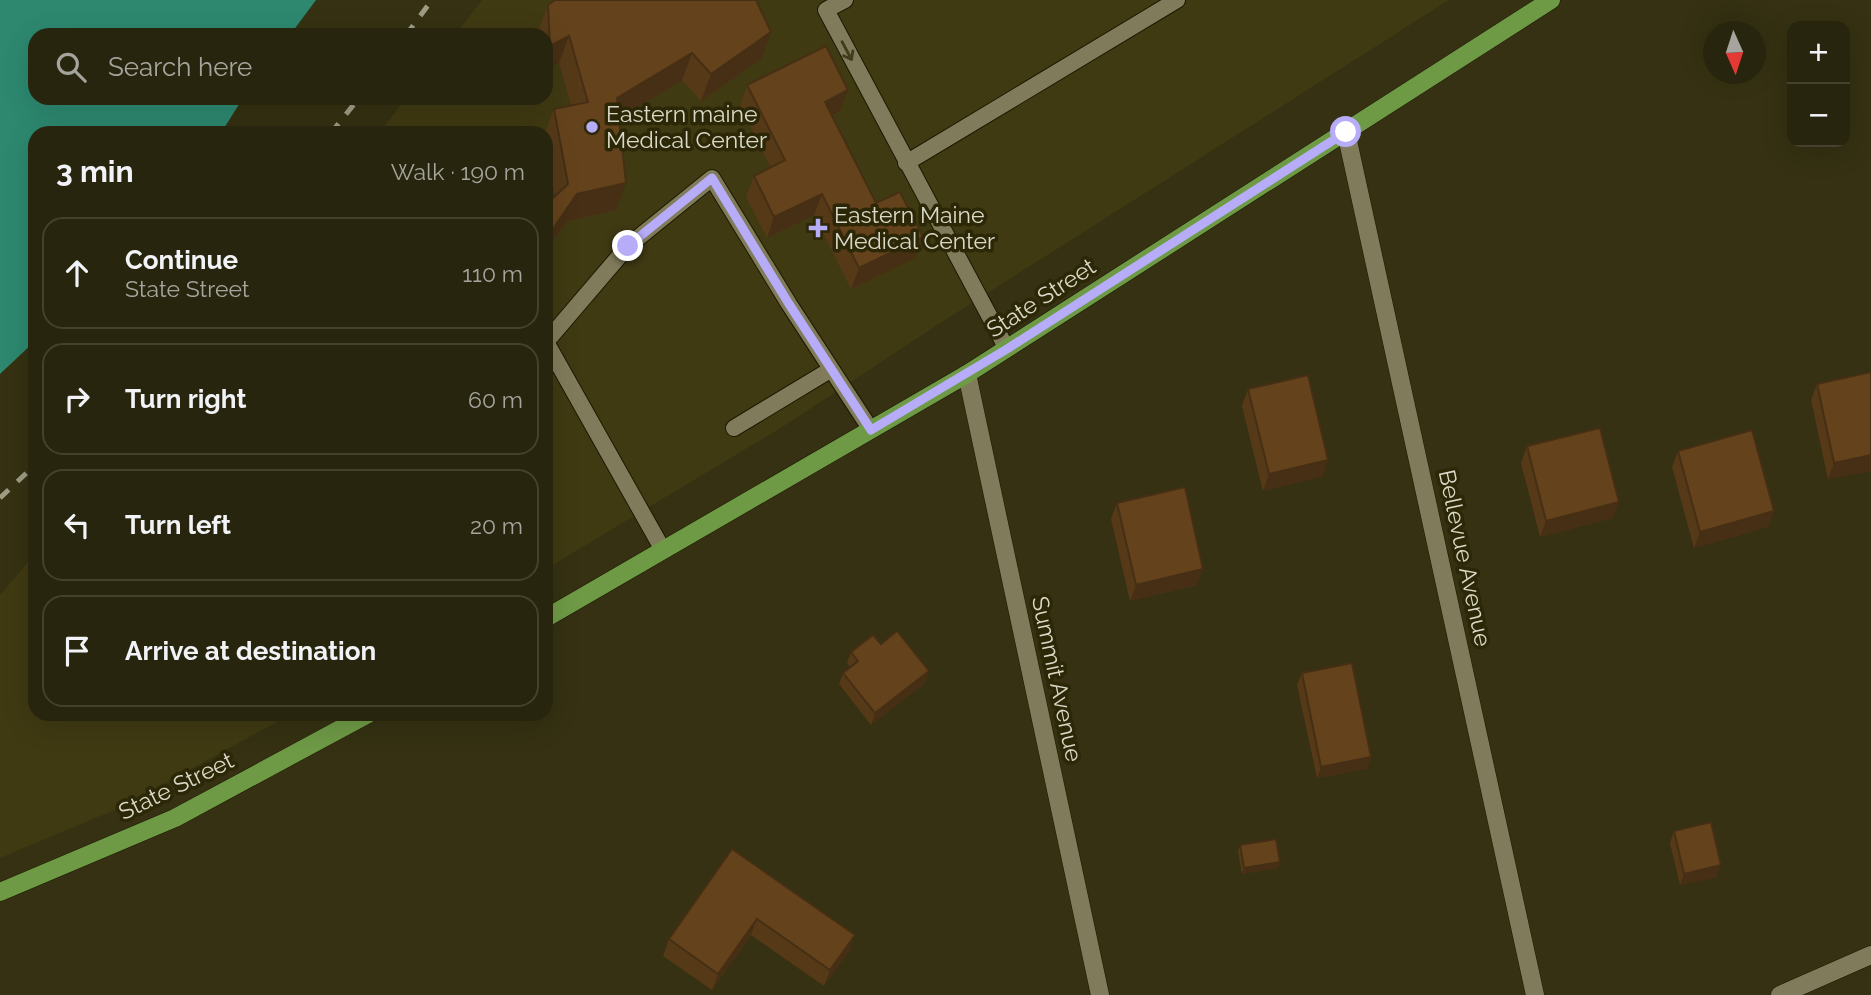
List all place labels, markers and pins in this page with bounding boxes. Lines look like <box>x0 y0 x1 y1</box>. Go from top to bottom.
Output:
place label: Eastern maine Medical Center <box>606 100 767 153</box>
marker: Eastern maine Medical Center <box>584 119 600 135</box>
place label: Eastern Maine Medical Center <box>834 201 995 254</box>
marker: Eastern Maine Medical Center <box>808 218 828 238</box>

